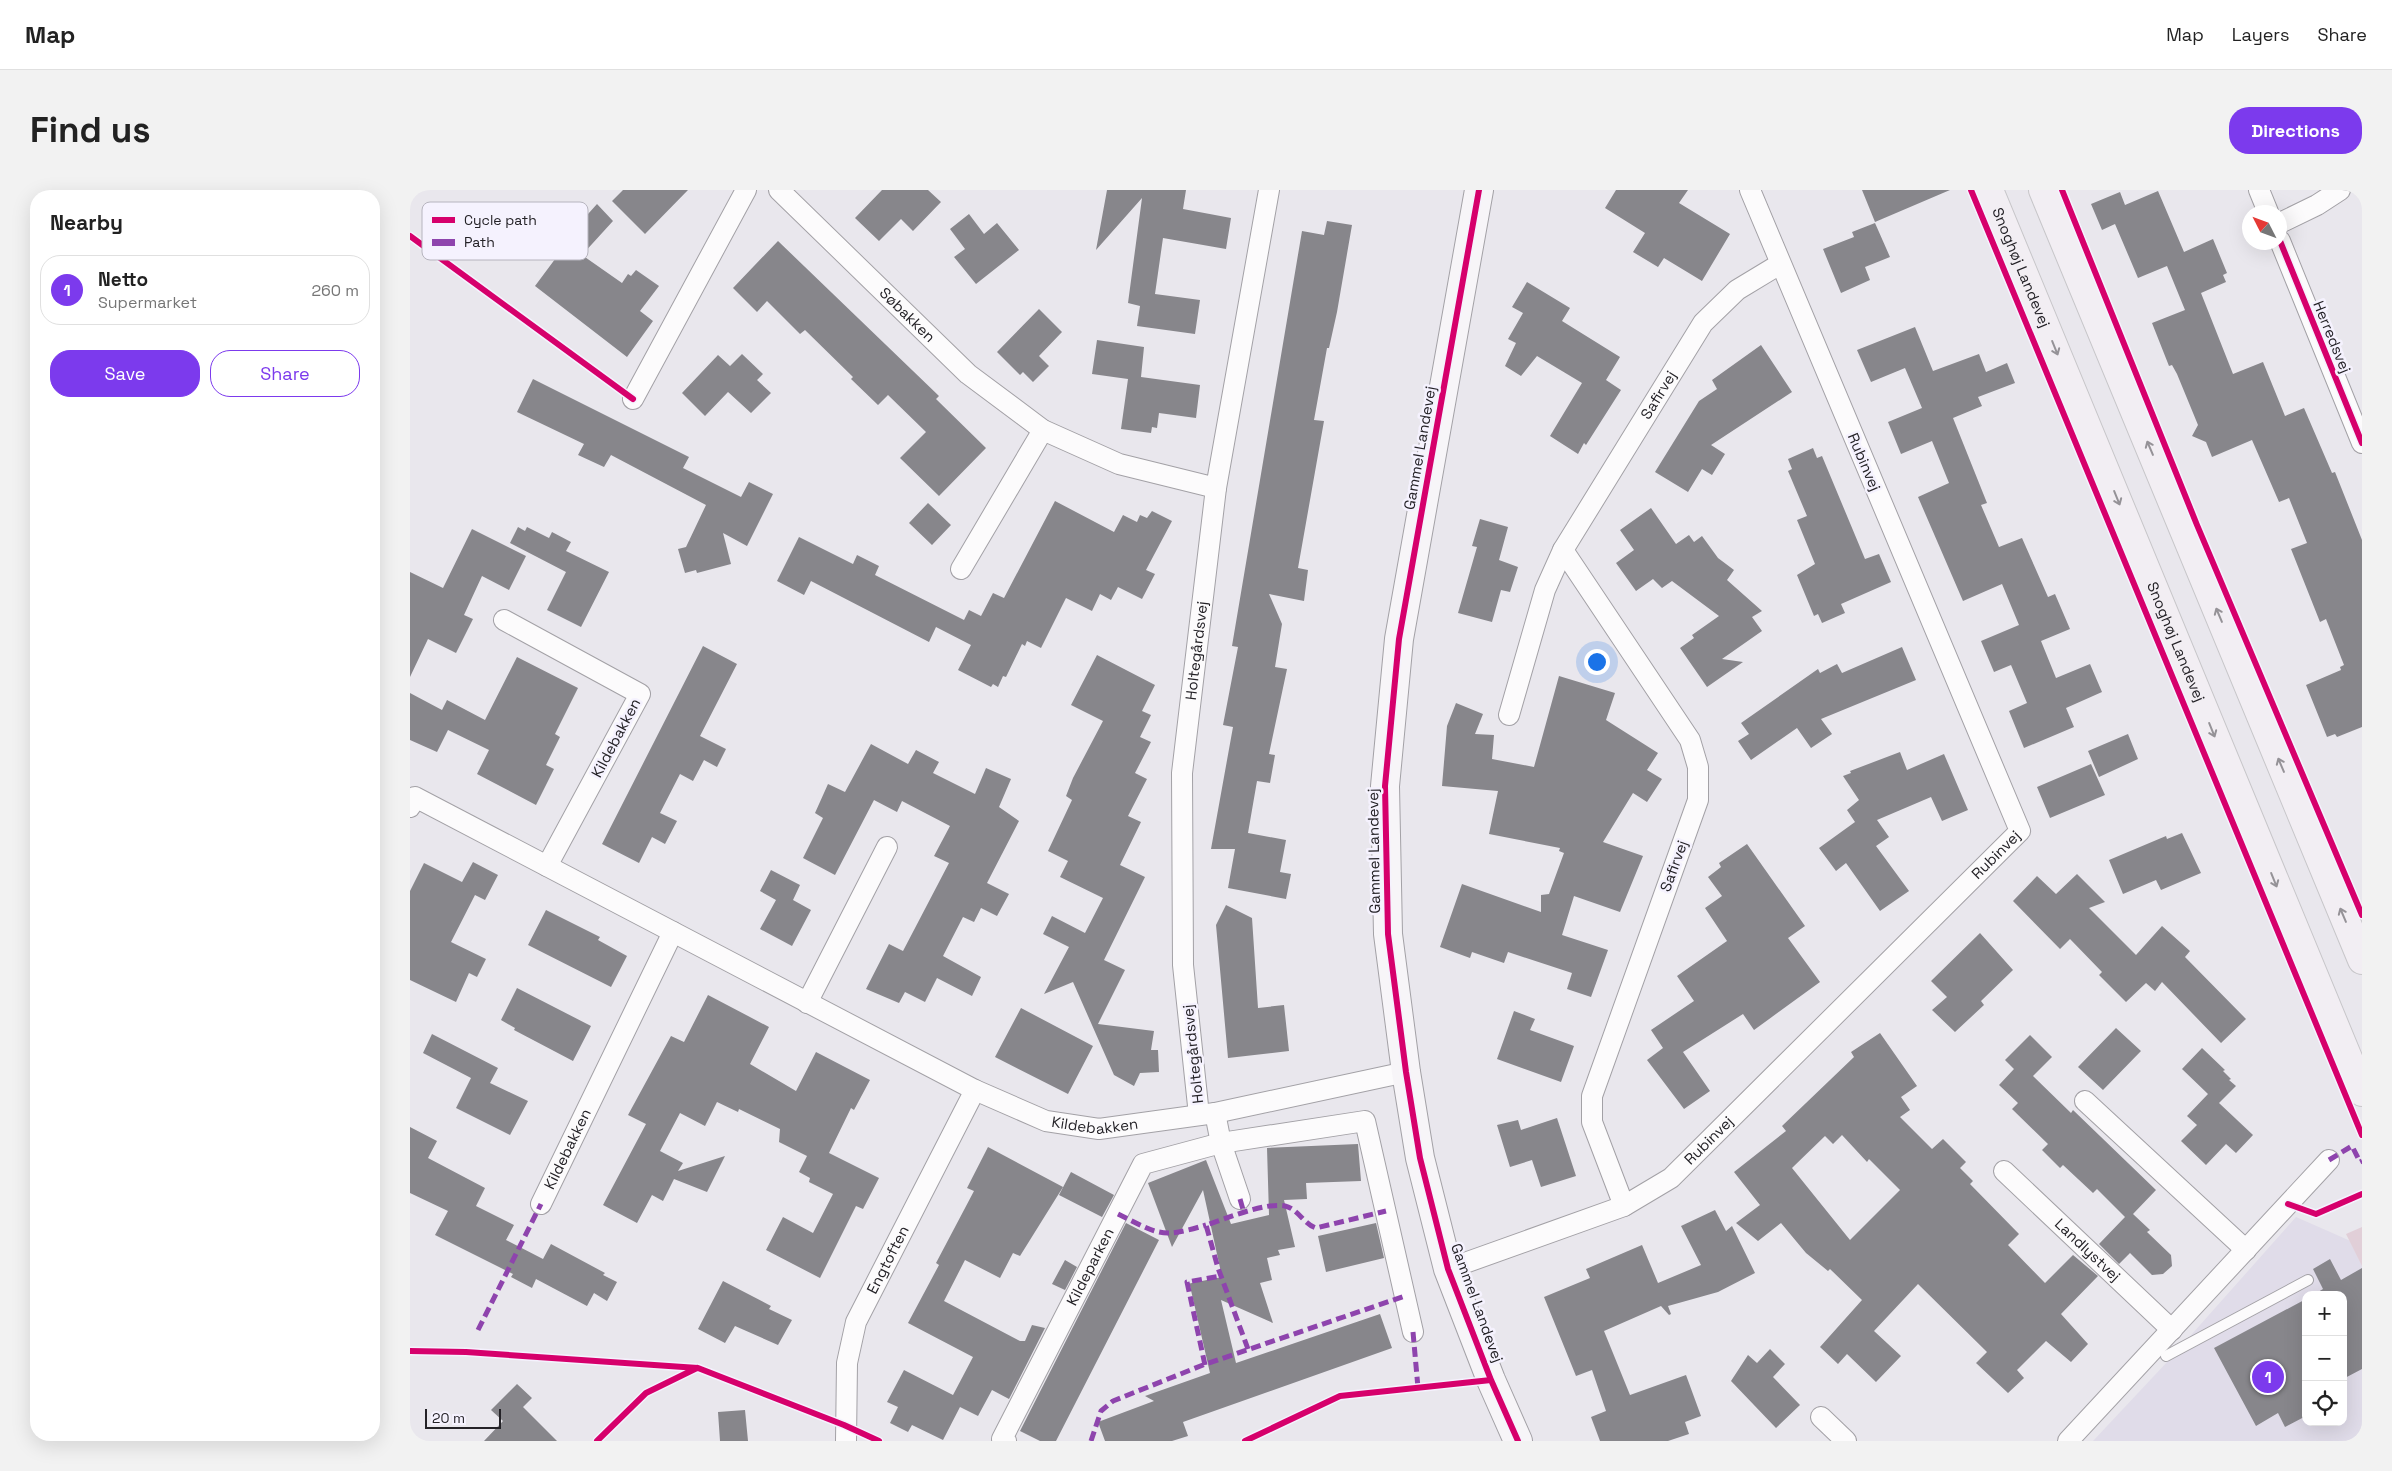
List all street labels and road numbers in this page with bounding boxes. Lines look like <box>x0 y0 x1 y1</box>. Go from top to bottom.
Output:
street label: Snoghøj Landevej <box>1988 205 2055 330</box>
street label: Søbakken <box>876 283 940 346</box>
street label: Herredsvej <box>2309 298 2356 376</box>
street label: Safirvej <box>1636 367 1680 422</box>
street label: Gammel Landevej <box>1399 385 1440 511</box>
street label: Rubinvej <box>1844 430 1885 494</box>
street label: Snoghøj Landevej <box>2143 579 2210 705</box>
street label: Holtegårdsvej <box>1181 600 1211 701</box>
street label: Kildebakken <box>587 695 644 781</box>
street label: Gammel Landevej <box>1363 788 1384 914</box>
street label: Rubinvej <box>1967 826 2024 883</box>
street label: Safirvej <box>1655 838 1692 894</box>
street label: Holtegårdsvej <box>1178 1004 1207 1105</box>
street label: Kildebakken <box>540 1106 595 1192</box>
street label: Kildebakken <box>1050 1112 1139 1138</box>
street label: Rubinvej <box>1680 1112 1737 1168</box>
street label: Landlystvej <box>2051 1214 2125 1285</box>
street label: Engtoften <box>862 1222 913 1297</box>
street label: Kildeparken <box>1062 1224 1118 1309</box>
street label: Gammel Landevej <box>1447 1241 1508 1365</box>

